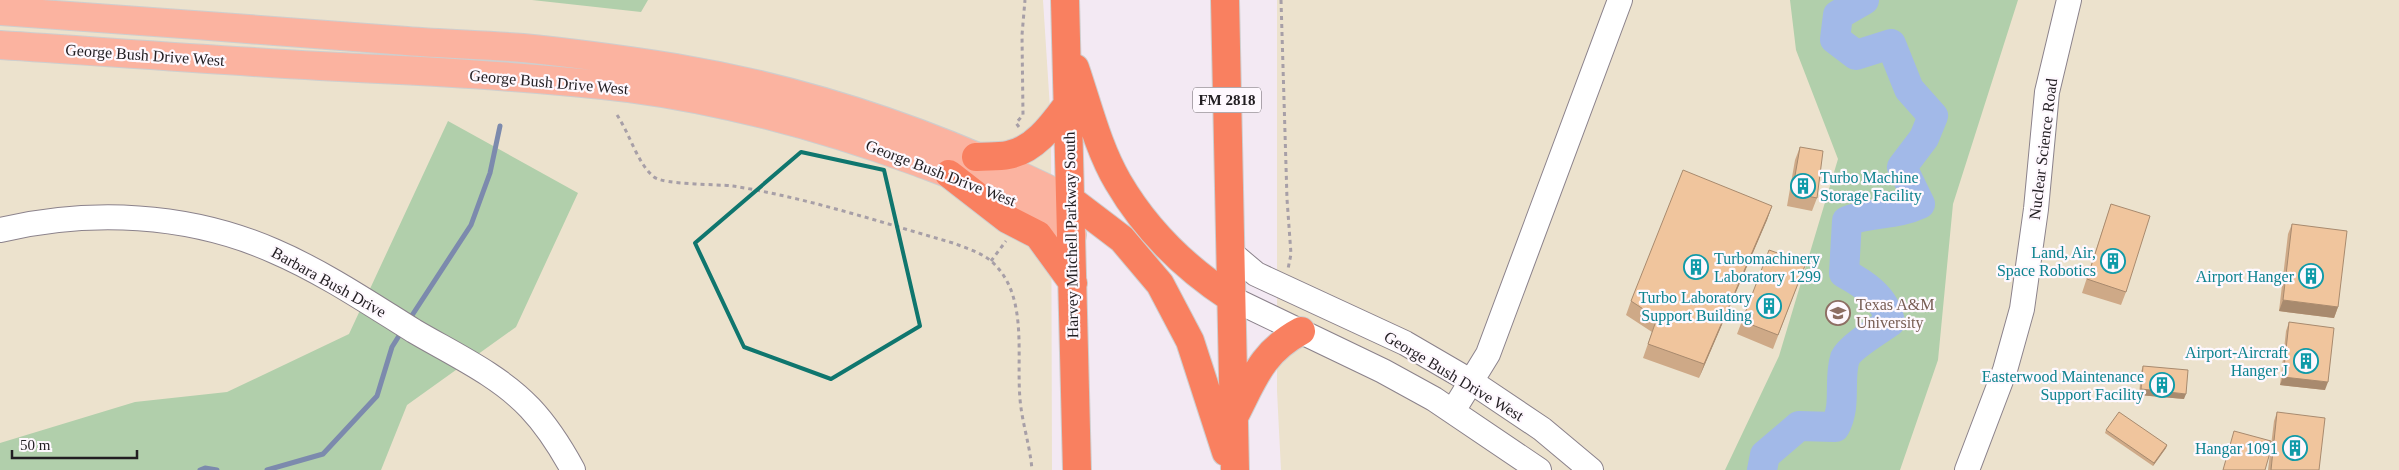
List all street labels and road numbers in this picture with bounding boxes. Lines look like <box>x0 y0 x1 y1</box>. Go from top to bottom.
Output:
street label: George Bush Drive West <box>65 41 226 70</box>
street label: George Bush Drive West <box>469 67 630 98</box>
street label: Nuclear Science Road <box>2026 77 2060 221</box>
road number: FM 2818 <box>1193 88 1261 112</box>
street label: Harvey Mitchell Parkway South <box>1061 132 1082 338</box>
street label: George Bush Drive West <box>863 136 1019 211</box>
street label: Barbara Bush Drive <box>269 244 389 320</box>
street label: George Bush Drive West <box>1381 328 1527 425</box>

